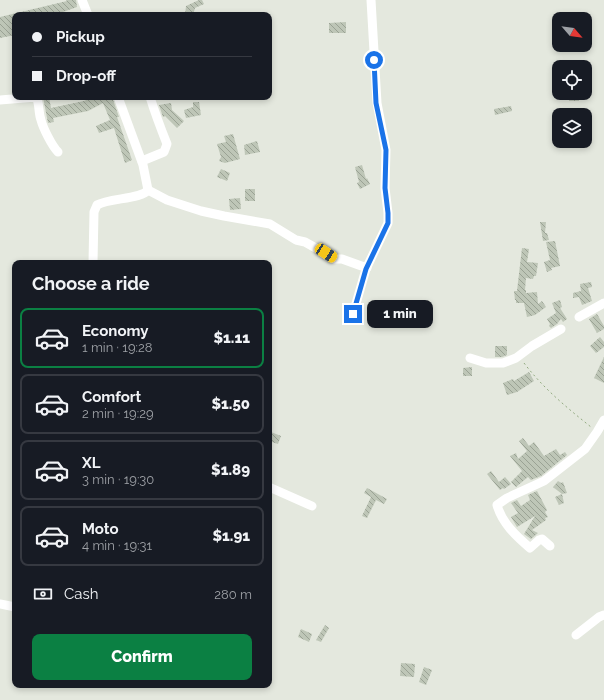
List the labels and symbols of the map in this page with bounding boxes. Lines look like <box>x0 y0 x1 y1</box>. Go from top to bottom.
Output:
north arrow <box>552 12 592 52</box>
route start <box>365 51 383 69</box>
car <box>313 241 339 265</box>
callout: 1 min <box>367 300 433 328</box>
route end <box>344 305 362 323</box>

